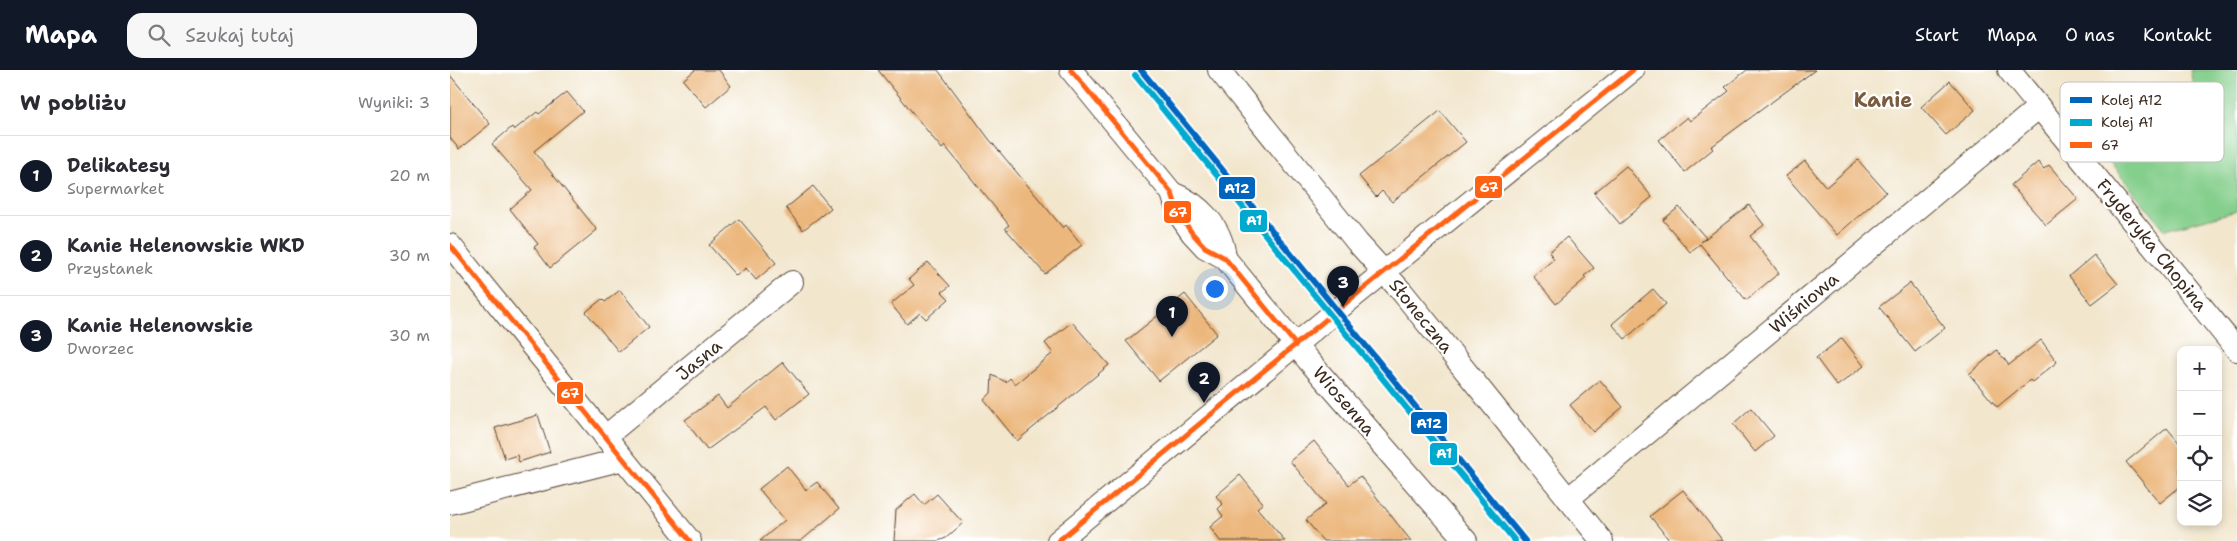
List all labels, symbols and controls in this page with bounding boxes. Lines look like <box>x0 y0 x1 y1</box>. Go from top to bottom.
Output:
search box <box>127 13 477 58</box>
text: Mapa <box>25 19 97 51</box>
icon: search <box>145 21 173 49</box>
text: Szukaj tutaj <box>185 23 294 48</box>
text: Start <box>1915 23 1959 47</box>
text: Mapa <box>1987 23 2037 47</box>
text: O nas <box>2065 23 2115 47</box>
text: Kontakt <box>2143 23 2212 47</box>
legend <box>2060 82 2224 162</box>
district label: Kanie <box>1854 87 1912 113</box>
text: W pobliżu <box>20 89 127 117</box>
text: Kolej A12 <box>2101 91 2162 109</box>
text: Wyniki: 3 <box>358 92 430 113</box>
text: Kolej A1 <box>2101 113 2153 131</box>
text: 67 <box>2101 136 2119 154</box>
text: Delikatesy <box>67 153 170 178</box>
text: 1 <box>32 165 40 186</box>
text: 20 m <box>389 165 430 186</box>
street label: Fryderyka Chopina <box>2091 174 2213 316</box>
line badge: 67 <box>1474 175 1503 199</box>
line badge: A12 <box>1218 176 1256 200</box>
text: Supermarket <box>67 178 164 199</box>
text: 67 <box>1480 178 1499 196</box>
text: A12 <box>1224 179 1250 197</box>
line badge: 67 <box>1163 200 1192 224</box>
text: 67 <box>1169 203 1188 221</box>
line badge: A1 <box>1239 209 1268 233</box>
text: A1 <box>1246 211 1262 229</box>
text: Kanie Helenowskie WKD <box>67 233 305 258</box>
text: 2 <box>30 245 42 266</box>
text: 30 m <box>389 245 430 266</box>
text: Przystanek <box>67 258 153 279</box>
pin: 3 <box>1327 266 1359 307</box>
street label: Wiśniowa <box>1764 267 1844 339</box>
street label: Słoneczna <box>1384 274 1458 358</box>
your location <box>1202 276 1228 302</box>
pin: 1 <box>1156 296 1188 337</box>
text: Kanie Helenowskie <box>67 313 253 338</box>
text: 3 <box>30 325 42 346</box>
text: 30 m <box>389 325 430 346</box>
street label: Jasna <box>671 334 727 386</box>
text: Dworzec <box>67 338 134 359</box>
map controls <box>2177 346 2222 526</box>
button: + <box>2177 346 2222 391</box>
street label: Wiosenna <box>1307 361 1381 441</box>
pin: 2 <box>1188 362 1220 403</box>
line badge: 67 <box>556 381 584 405</box>
text: 67 <box>561 384 580 402</box>
button: − <box>2177 391 2222 436</box>
line badge: A12 <box>1410 411 1448 435</box>
text: A12 <box>1416 414 1442 432</box>
button: locate <box>2177 436 2222 481</box>
line badge: A1 <box>1429 442 1458 466</box>
text: A1 <box>1436 444 1452 462</box>
button: layers <box>2177 481 2222 526</box>

